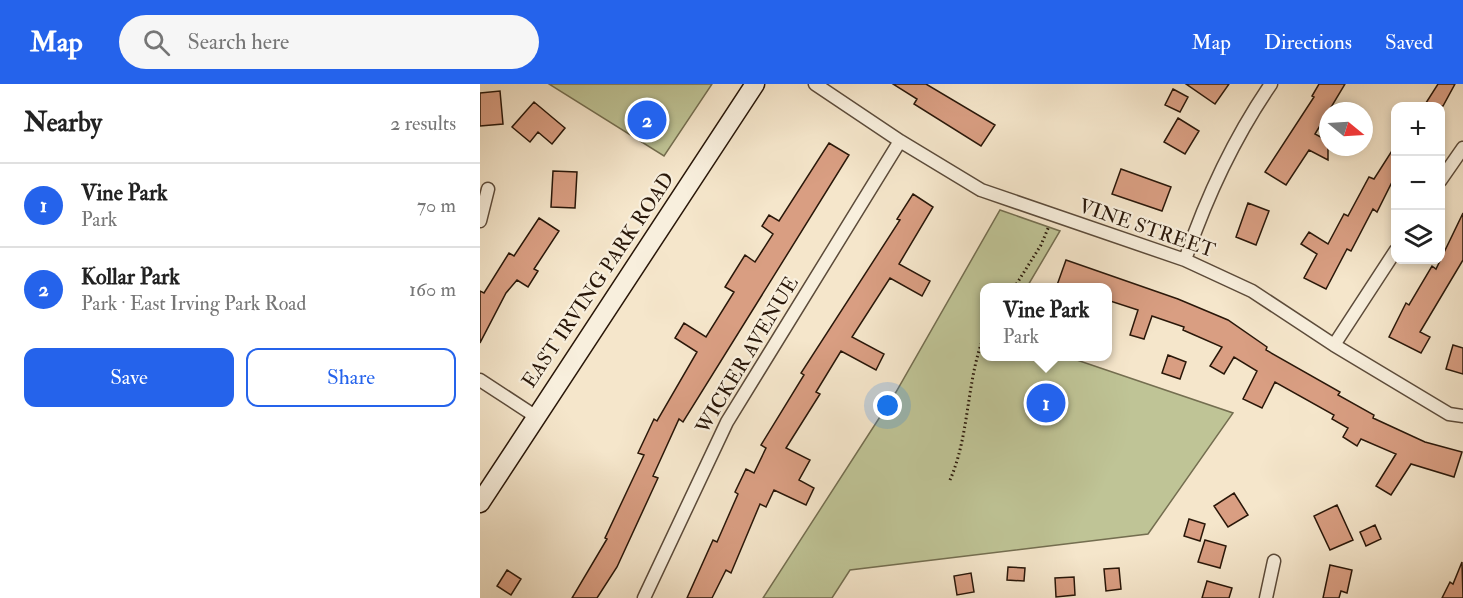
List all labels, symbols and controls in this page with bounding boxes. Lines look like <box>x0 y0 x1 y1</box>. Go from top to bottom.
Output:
search box <box>119 15 539 69</box>
text: Map <box>30 25 83 60</box>
icon: search <box>140 26 173 59</box>
text: Search here <box>188 28 289 56</box>
text: Map <box>1191 29 1231 56</box>
text: Directions <box>1264 29 1352 56</box>
text: Saved <box>1385 29 1433 56</box>
pin: 2 <box>628 98 666 142</box>
north arrow <box>1319 102 1373 156</box>
map controls <box>1391 102 1445 264</box>
button: + <box>1391 102 1445 156</box>
text: Nearby <box>24 107 102 139</box>
text: 2 results <box>390 111 456 136</box>
button: − <box>1391 156 1445 210</box>
street label: EAST IRVING PARK ROAD <box>516 167 680 393</box>
text: Vine Park <box>81 179 168 207</box>
text: 1 <box>40 193 47 218</box>
text: 70 m <box>417 193 456 218</box>
street label: VINE STREET <box>1075 193 1219 263</box>
text: Park <box>81 207 117 232</box>
button: layers <box>1391 210 1445 264</box>
text: Kollar Park <box>81 263 180 291</box>
street label: WICKER AVENUE <box>690 272 804 439</box>
text: 2 <box>38 277 49 302</box>
text: 160 m <box>409 277 456 302</box>
popup <box>980 283 1112 361</box>
text: Park · East Irving Park Road <box>81 291 306 316</box>
text: Vine Park <box>1003 296 1089 324</box>
text: Park <box>1003 324 1039 349</box>
button: Save <box>24 348 234 407</box>
button: Share <box>246 348 456 407</box>
pin: 1 <box>1026 380 1066 426</box>
your location <box>873 391 902 420</box>

